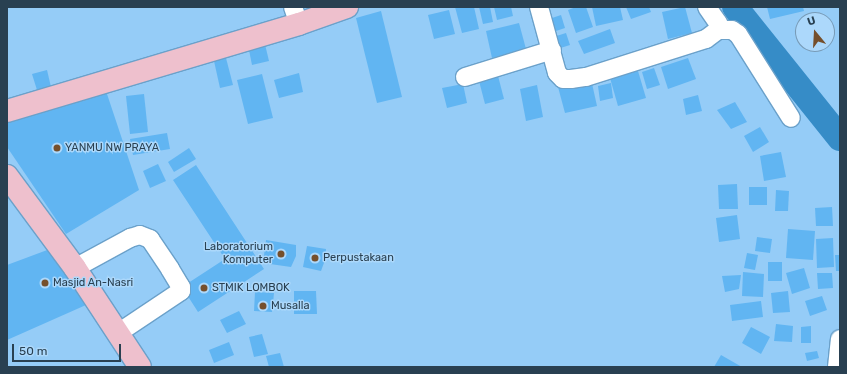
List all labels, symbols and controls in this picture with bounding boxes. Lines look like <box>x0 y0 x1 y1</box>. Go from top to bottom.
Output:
north arrow <box>795 12 835 52</box>
text: U <box>806 14 817 28</box>
place label: YANMU NW PRAYA <box>65 141 159 155</box>
marker: YANMU NW PRAYA <box>52 143 62 153</box>
place label: Laboratorium Komputer <box>204 241 273 267</box>
marker: Laboratorium Komputer <box>276 249 286 259</box>
place label: Perpustakaan <box>323 251 394 265</box>
marker: Perpustakaan <box>310 253 320 263</box>
place label: Masjid An-Nasri <box>53 276 134 290</box>
marker: Masjid An-Nasri <box>40 278 50 288</box>
place label: STMIK LOMBOK <box>212 281 290 295</box>
marker: STMIK LOMBOK <box>199 283 209 293</box>
place label: Musalla <box>271 299 309 313</box>
marker: Musalla <box>258 301 268 311</box>
scale bar <box>14 336 123 362</box>
text: 50 m <box>19 344 47 358</box>

